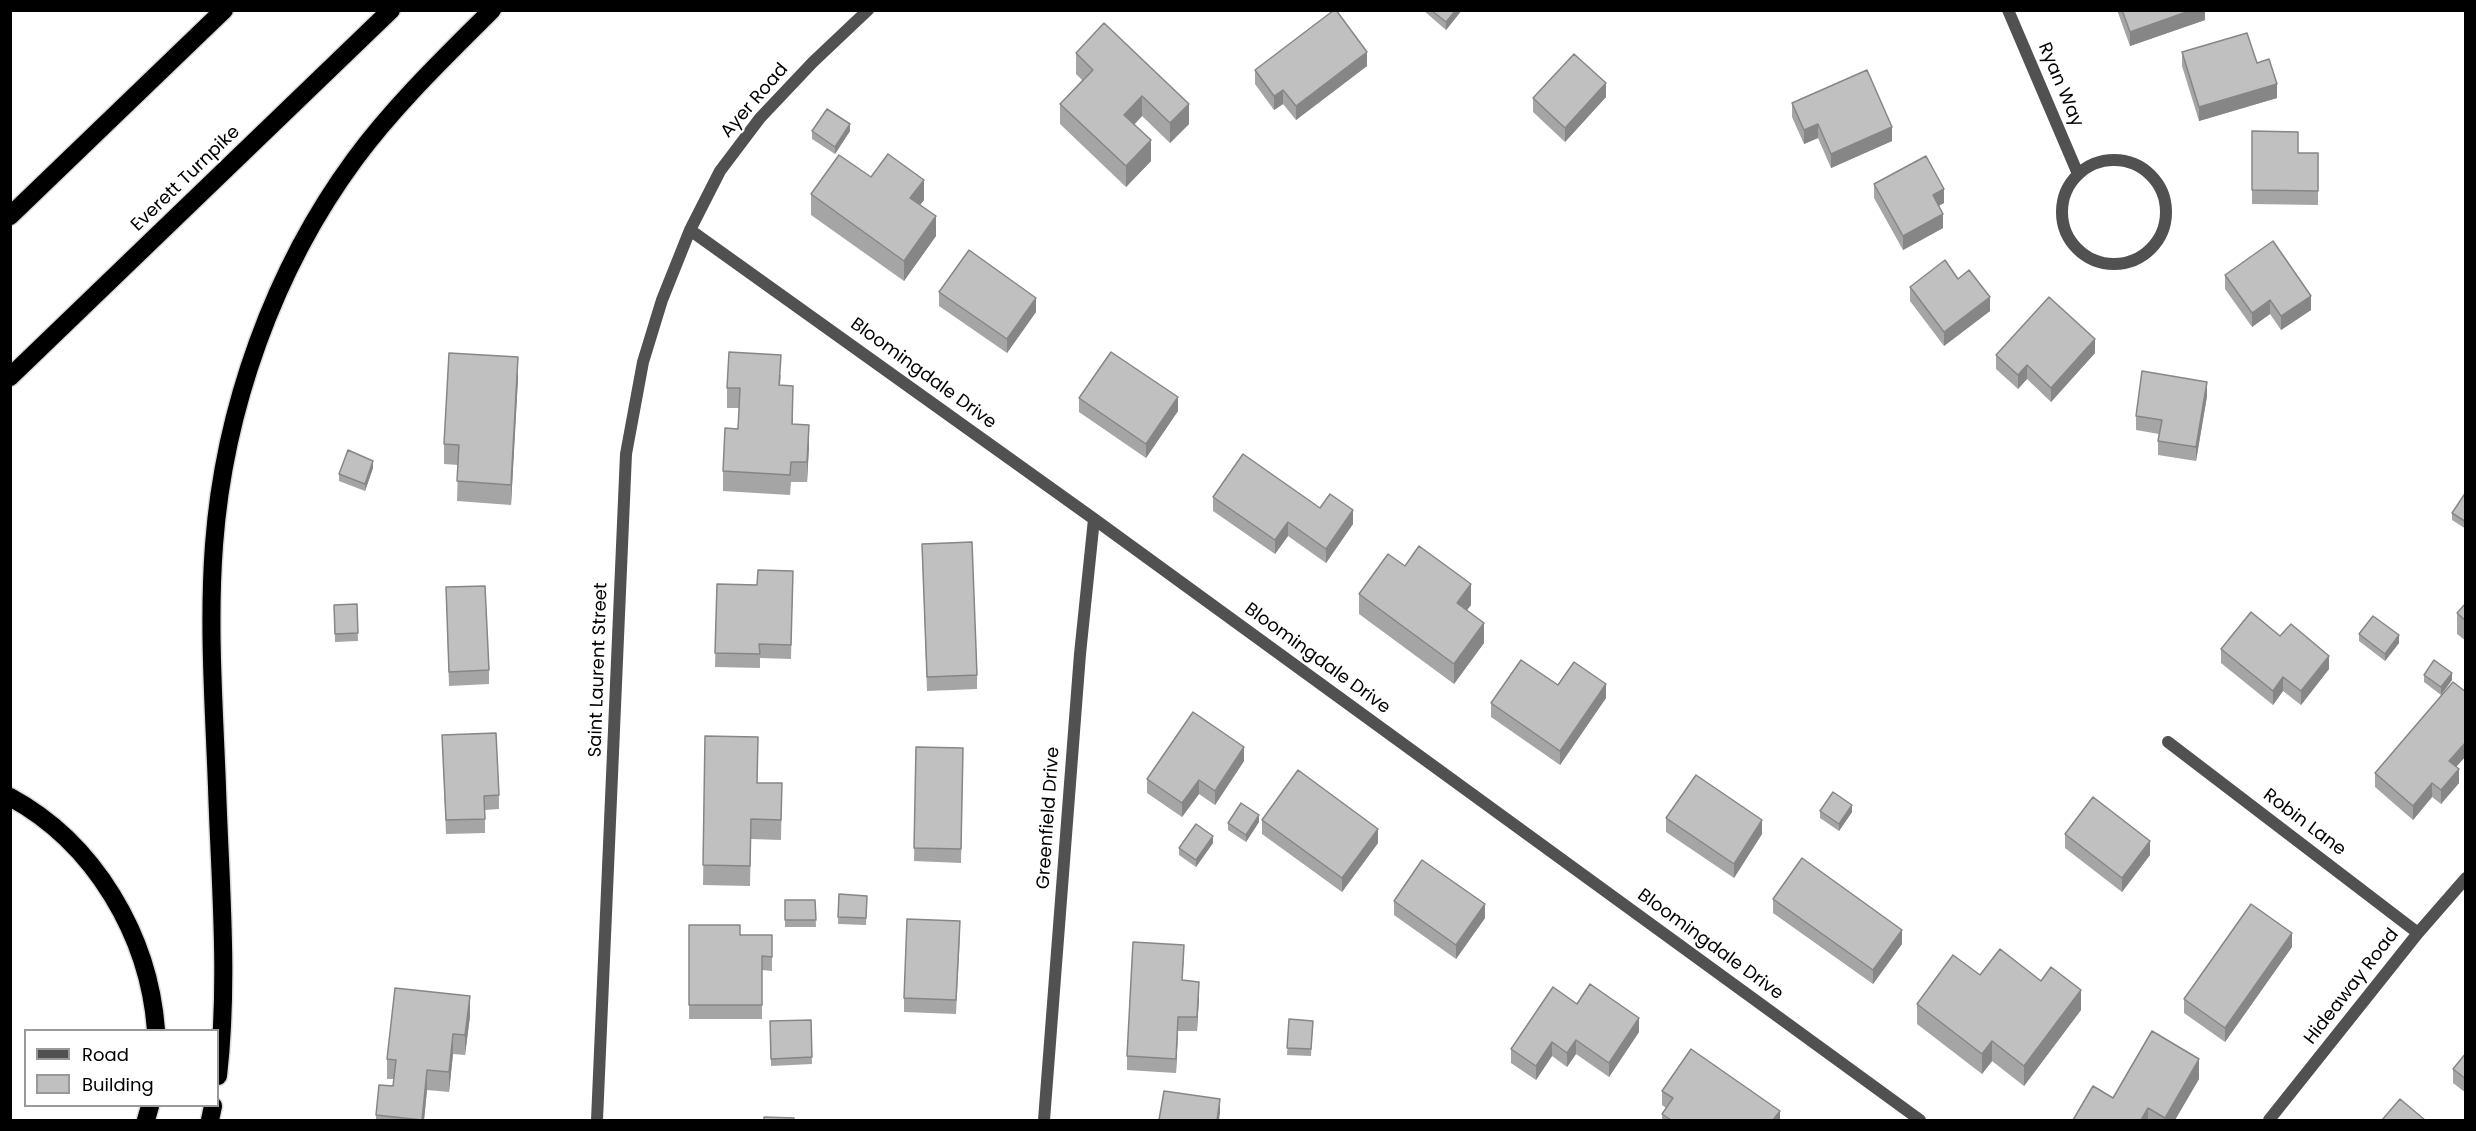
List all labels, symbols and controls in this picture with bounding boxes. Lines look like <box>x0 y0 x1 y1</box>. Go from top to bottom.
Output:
street label: Ryan Way <box>2033 40 2087 130</box>
street label: Ayer Road <box>717 59 793 143</box>
street label: Everett Turnpike <box>127 122 245 236</box>
street label: Bloomingdale Drive <box>846 314 1000 434</box>
street label: Saint Laurent Street <box>585 582 613 758</box>
street label: Bloomingdale Drive <box>1240 599 1394 719</box>
street label: Greenfield Drive <box>1033 746 1065 890</box>
street label: Robin Lane <box>2258 785 2350 861</box>
street label: Bloomingdale Drive <box>1633 885 1787 1005</box>
street label: Hideaway Road <box>2300 925 2404 1049</box>
legend <box>24 1029 219 1107</box>
text: Road <box>82 1042 129 1067</box>
text: Building <box>82 1072 154 1097</box>

